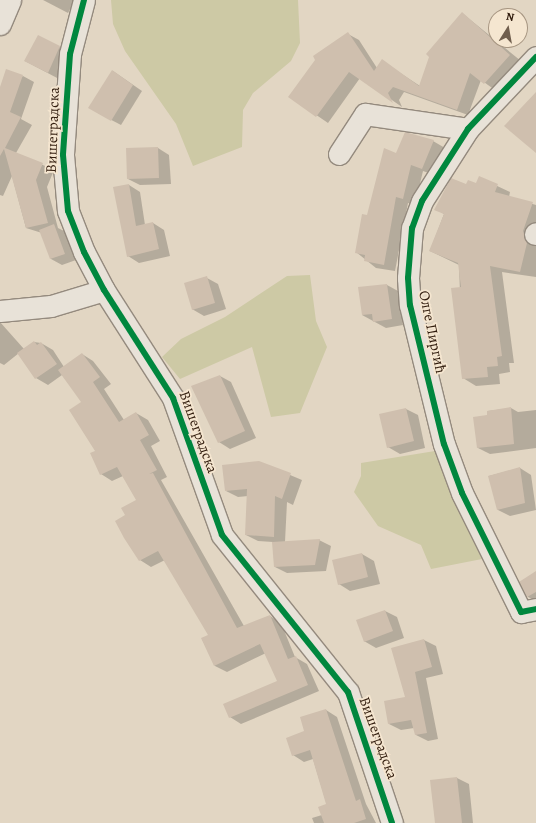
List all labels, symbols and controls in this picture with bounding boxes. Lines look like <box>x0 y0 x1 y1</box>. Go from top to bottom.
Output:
north arrow <box>488 8 528 48</box>
text: N <box>505 9 516 25</box>
street label: Вишеградска <box>43 87 63 173</box>
street label: Олге Пиргић <box>414 289 450 375</box>
street label: Вишеградска <box>175 389 221 475</box>
street label: Вишеградска <box>355 695 401 781</box>

